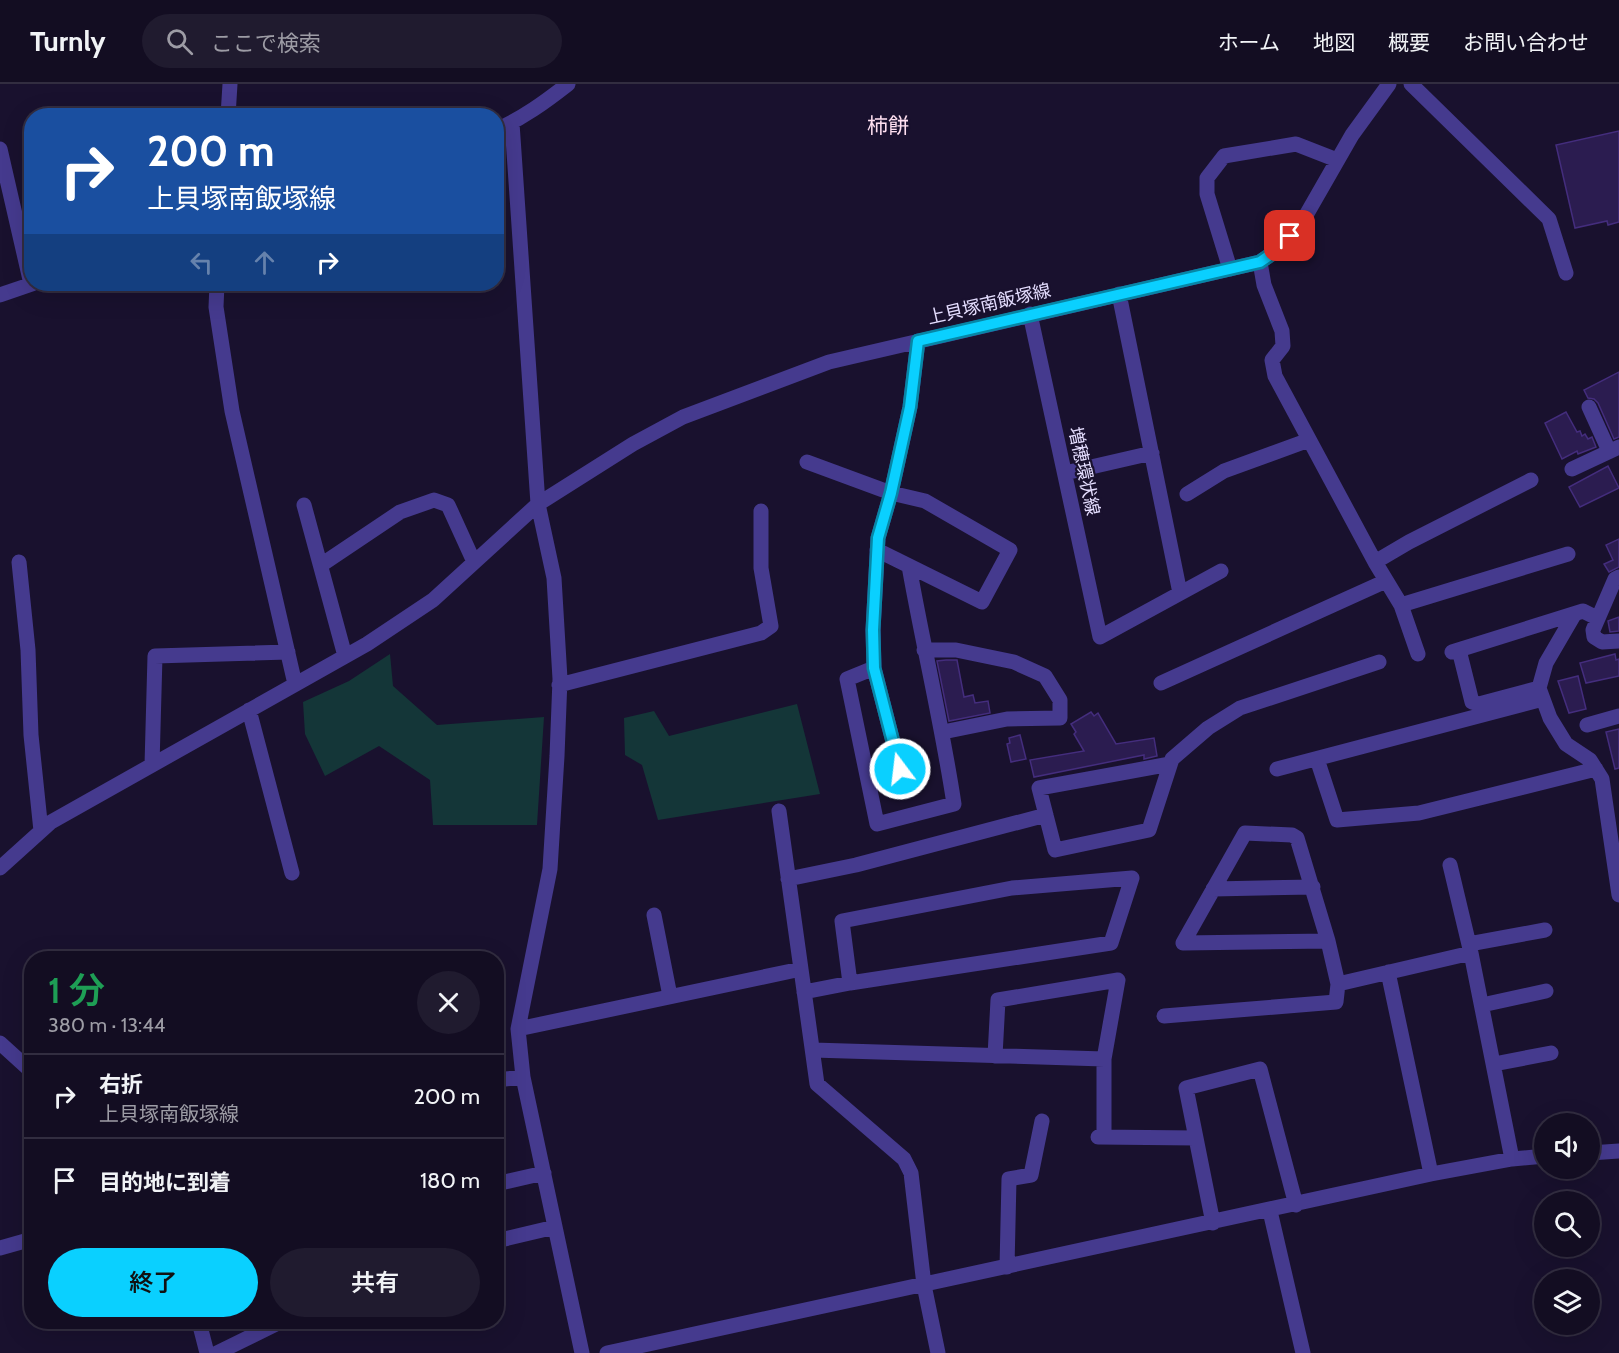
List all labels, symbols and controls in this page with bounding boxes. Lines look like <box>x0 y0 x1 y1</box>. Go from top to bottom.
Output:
search box <box>142 14 562 68</box>
text: Turnly <box>30 24 106 58</box>
icon: search <box>163 25 196 58</box>
text: ここで検索 <box>211 30 321 57</box>
text: ホーム <box>1218 30 1280 55</box>
text: 地図 <box>1313 30 1355 55</box>
text: 概要 <box>1388 30 1430 55</box>
text: お問い合わせ <box>1463 30 1589 55</box>
district label: 柿餅 <box>867 113 909 138</box>
text: 200 m <box>147 125 274 177</box>
icon: right <box>48 132 126 210</box>
text: 上貝塚南飯塚線 <box>147 182 336 215</box>
pin <box>1264 210 1315 261</box>
icon: arrive <box>1273 219 1306 252</box>
icon: left <box>185 246 218 279</box>
icon: ahead <box>248 246 281 279</box>
icon: right <box>311 246 344 279</box>
street label: 上貝塚南飯塚線 <box>925 279 1053 329</box>
street label: 増穂環状線 <box>1064 425 1104 517</box>
position arrow <box>868 737 932 801</box>
text: 1 分 <box>48 968 105 1012</box>
button: close <box>417 971 480 1034</box>
text: 380 m · 13:44 <box>48 1013 165 1037</box>
text: 右折 <box>99 1071 143 1098</box>
icon: right <box>48 1080 81 1113</box>
text: 200 m <box>414 1083 480 1110</box>
text: 上貝塚南飯塚線 <box>99 1102 239 1126</box>
map controls <box>1534 1113 1600 1335</box>
button: sound <box>1534 1113 1600 1179</box>
icon: arrive <box>48 1164 81 1197</box>
text: 180 m <box>420 1167 480 1194</box>
text: 目的地に到着 <box>99 1169 231 1196</box>
button: search <box>1534 1191 1600 1257</box>
button: 終了 <box>48 1248 258 1317</box>
button: 共有 <box>270 1248 480 1317</box>
button: layers <box>1534 1269 1600 1335</box>

